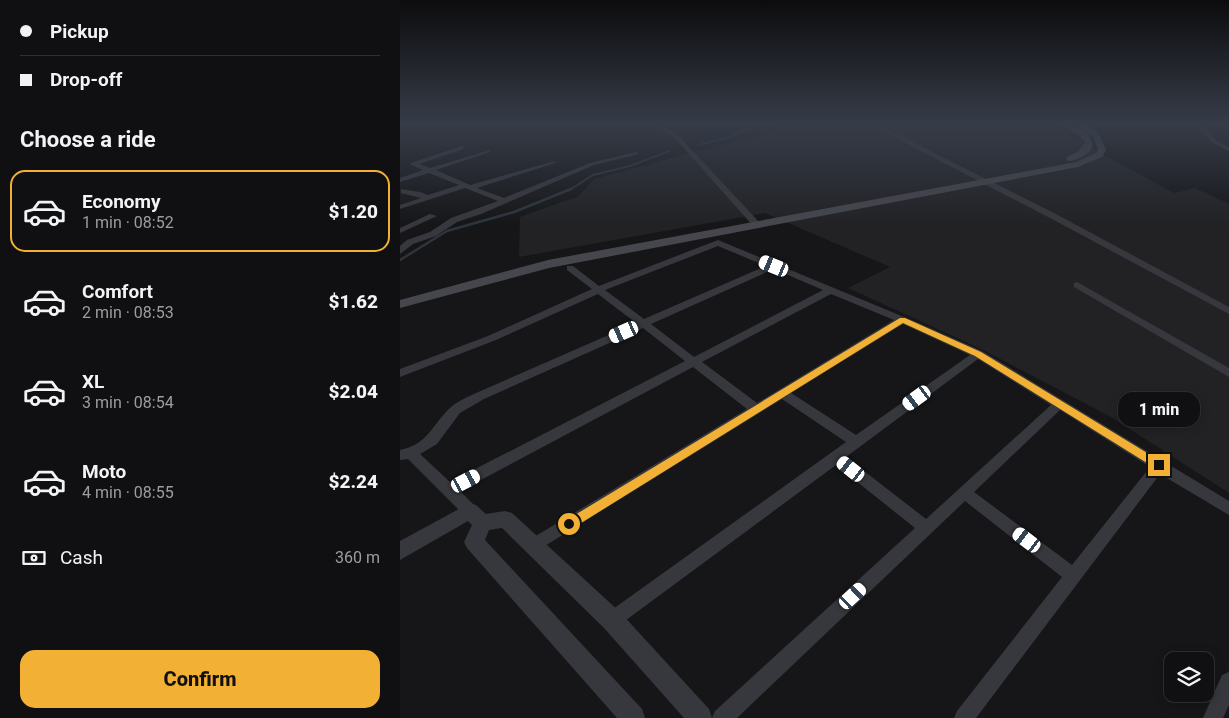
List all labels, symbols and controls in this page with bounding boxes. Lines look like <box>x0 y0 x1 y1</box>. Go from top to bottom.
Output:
text: Pickup <box>50 20 109 43</box>
text: Drop-off <box>50 68 122 91</box>
text: Choose a ride <box>20 127 156 152</box>
icon: car <box>22 189 67 234</box>
text: Economy <box>82 190 161 213</box>
text: $1.20 <box>329 200 378 223</box>
text: 1 min · 08:52 <box>82 213 174 232</box>
car <box>757 253 790 279</box>
icon: car <box>22 279 67 324</box>
text: Comfort <box>82 280 153 303</box>
text: $1.62 <box>329 290 378 313</box>
text: 2 min · 08:53 <box>82 303 174 322</box>
car <box>607 319 640 345</box>
icon: car <box>22 369 67 414</box>
text: XL <box>82 370 104 393</box>
text: $2.04 <box>329 380 378 403</box>
car <box>900 383 933 413</box>
callout: 1 min <box>1118 392 1200 428</box>
text: 3 min · 08:54 <box>82 393 174 412</box>
text: 1 min <box>1139 400 1179 419</box>
car <box>834 454 867 484</box>
route end <box>1148 454 1170 476</box>
icon: car <box>22 459 67 504</box>
text: Moto <box>82 460 126 483</box>
car <box>449 467 482 495</box>
text: $2.24 <box>329 470 378 493</box>
text: 4 min · 08:55 <box>82 483 174 502</box>
route start <box>558 513 580 535</box>
car <box>1010 525 1043 555</box>
icon: cash <box>20 544 48 572</box>
text: Cash <box>60 546 103 569</box>
text: 360 m <box>335 548 380 567</box>
car <box>836 580 869 612</box>
button: Confirm <box>20 650 380 708</box>
map controls <box>1164 652 1214 702</box>
button: layers <box>1164 652 1214 702</box>

